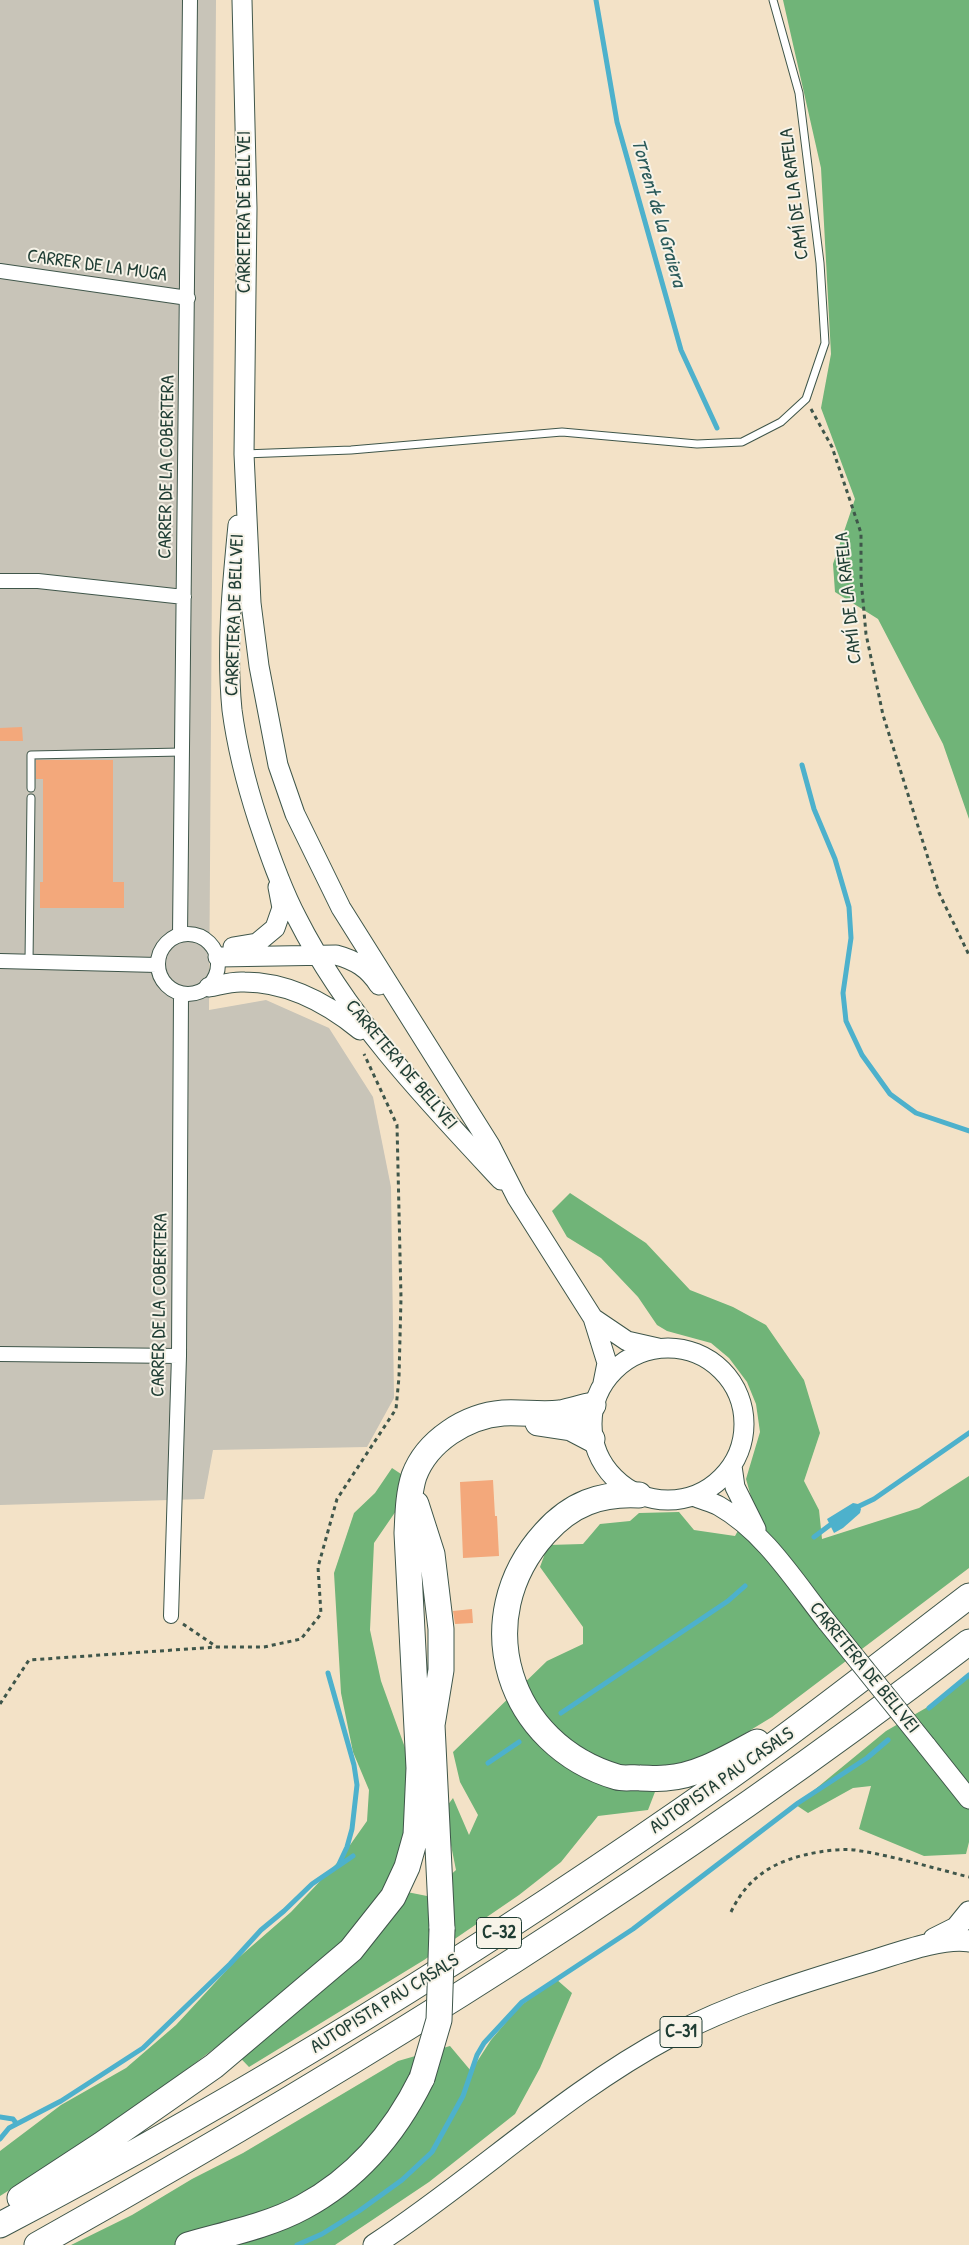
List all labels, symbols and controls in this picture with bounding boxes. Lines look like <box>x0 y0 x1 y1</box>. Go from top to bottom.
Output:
street label: CAMÍ DE LA RAFELA <box>776 127 814 261</box>
street label: CARRETERA DE BELLVEI <box>234 131 256 293</box>
water label: Torrent de la Graiera <box>625 136 691 290</box>
street label: CARRER DE LA MUGA <box>26 245 168 287</box>
street label: CARRER DE LA COBERTERA <box>154 375 180 559</box>
street label: CAMÍ DE LA RAFELA <box>831 531 867 665</box>
street label: CARRETERA DE BELLVEI <box>221 533 249 697</box>
street label: CARRETERA DE BELLVEI <box>340 995 462 1135</box>
street label: CARRER DE LA COBERTERA <box>147 1213 173 1397</box>
street label: CARRETERA DE BELLVEI <box>804 1598 924 1738</box>
street label: AUTOPISTA PAU CASALS <box>646 1723 798 1839</box>
road number: C-32 <box>476 1918 522 1949</box>
street label: AUTOPISTA PAU CASALS <box>307 1949 463 2059</box>
road number: C-31 <box>660 2016 702 2048</box>

